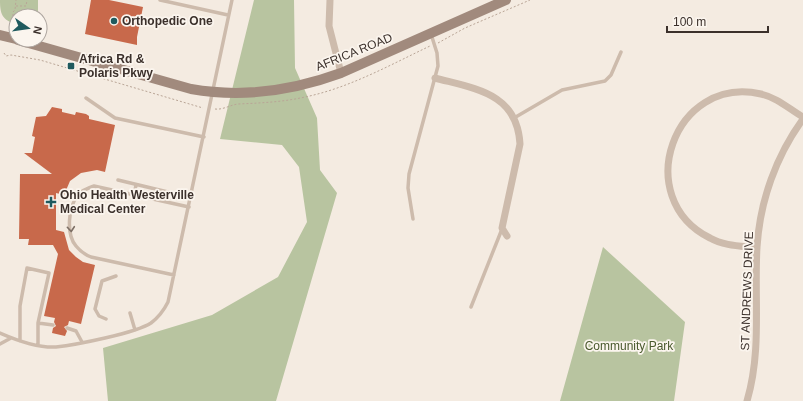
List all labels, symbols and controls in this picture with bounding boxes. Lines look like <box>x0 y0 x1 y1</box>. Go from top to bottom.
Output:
north arrow <box>8 8 48 48</box>
scale bar <box>667 8 768 34</box>
place label: Orthopedic One <box>122 14 213 28</box>
text: 100 m <box>673 15 706 29</box>
marker: Orthopedic One <box>109 16 119 26</box>
text: N <box>31 25 44 36</box>
street label: AFRICA ROAD <box>314 30 395 74</box>
place label: Africa Rd & Polaris Pkwy <box>79 52 153 80</box>
marker: Africa Rd & Polaris Pkwy <box>66 61 76 71</box>
place label: Ohio Health Westerville Medical Center <box>60 188 194 216</box>
marker: Ohio Health Westerville Medical Center <box>45 196 57 208</box>
one-way arrow <box>66 226 75 232</box>
street label: ST ANDREWS DRIVE <box>738 231 756 351</box>
park label: Community Park <box>585 339 674 353</box>

